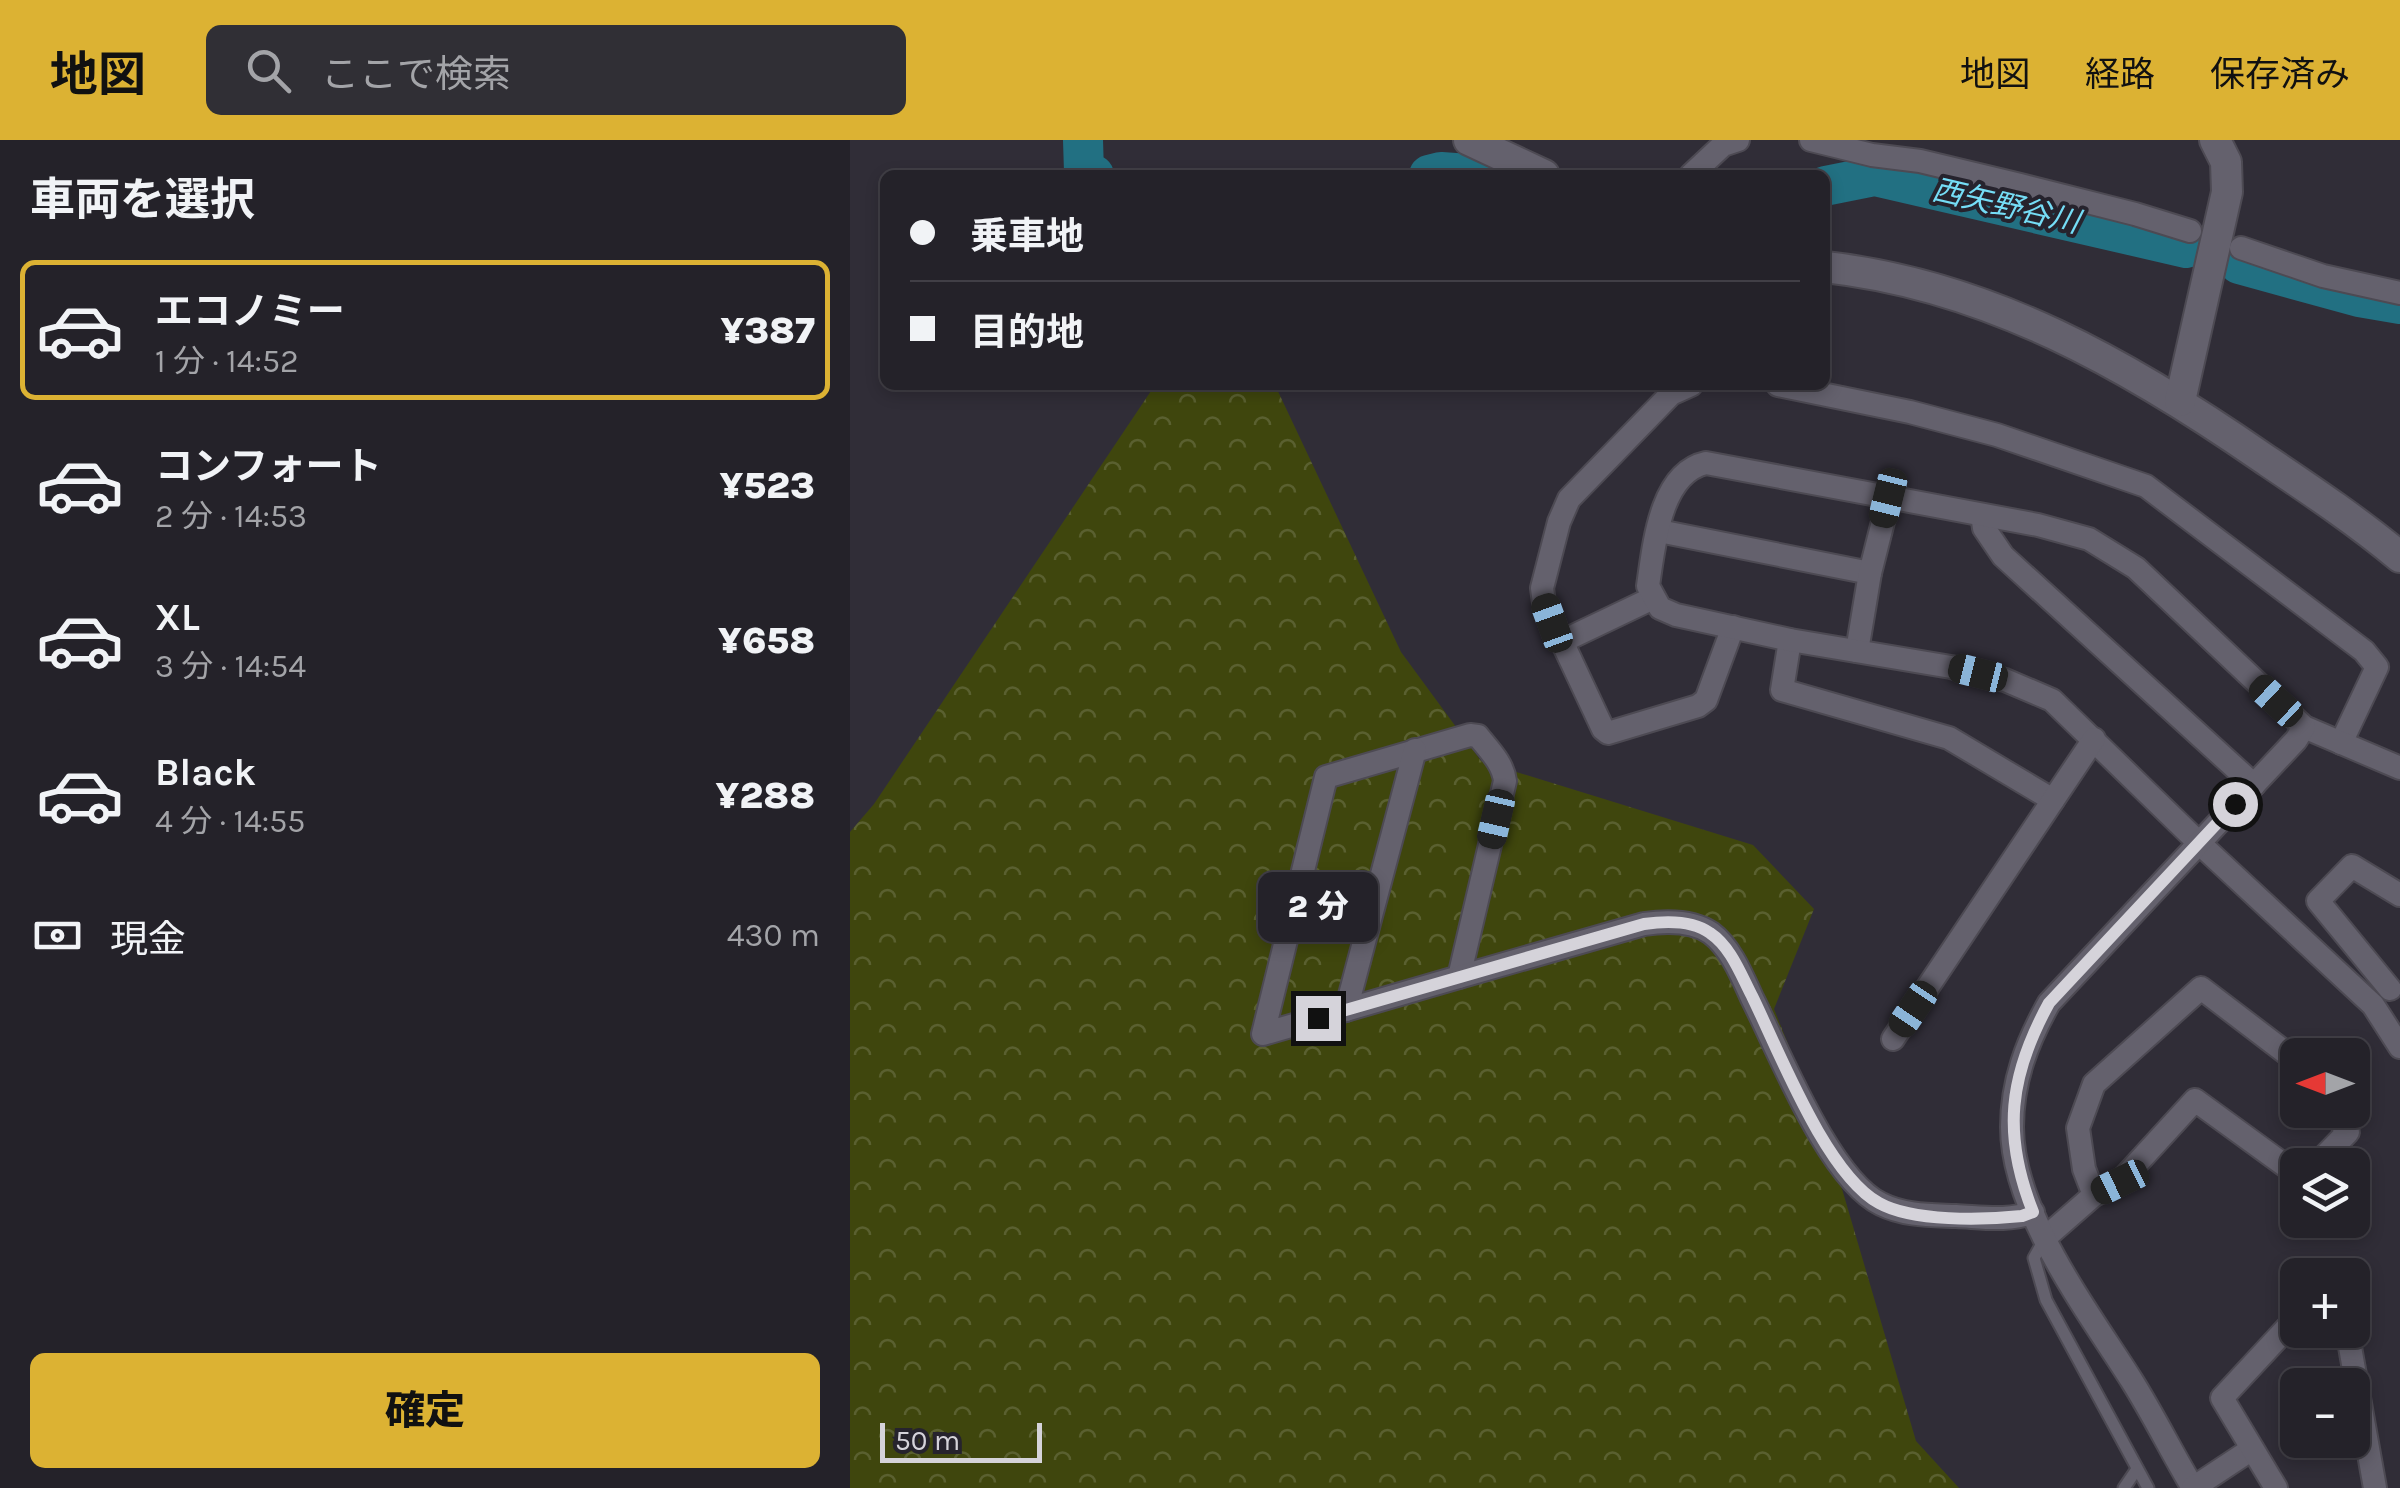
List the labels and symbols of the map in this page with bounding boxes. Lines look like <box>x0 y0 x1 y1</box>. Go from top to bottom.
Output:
water label: 西矢野谷川 <box>1929 172 2086 241</box>
car <box>1866 465 1910 531</box>
car <box>1528 590 1576 656</box>
car <box>1945 651 2011 695</box>
car <box>2244 670 2308 732</box>
route start <box>2213 782 2258 827</box>
car <box>1475 786 1517 852</box>
callout: 2 分 <box>1258 873 1378 943</box>
car <box>1884 976 1942 1042</box>
route end <box>1296 996 1341 1041</box>
north arrow <box>2280 1038 2370 1128</box>
car <box>2086 1155 2154 1209</box>
scale bar <box>880 1418 1042 1462</box>

